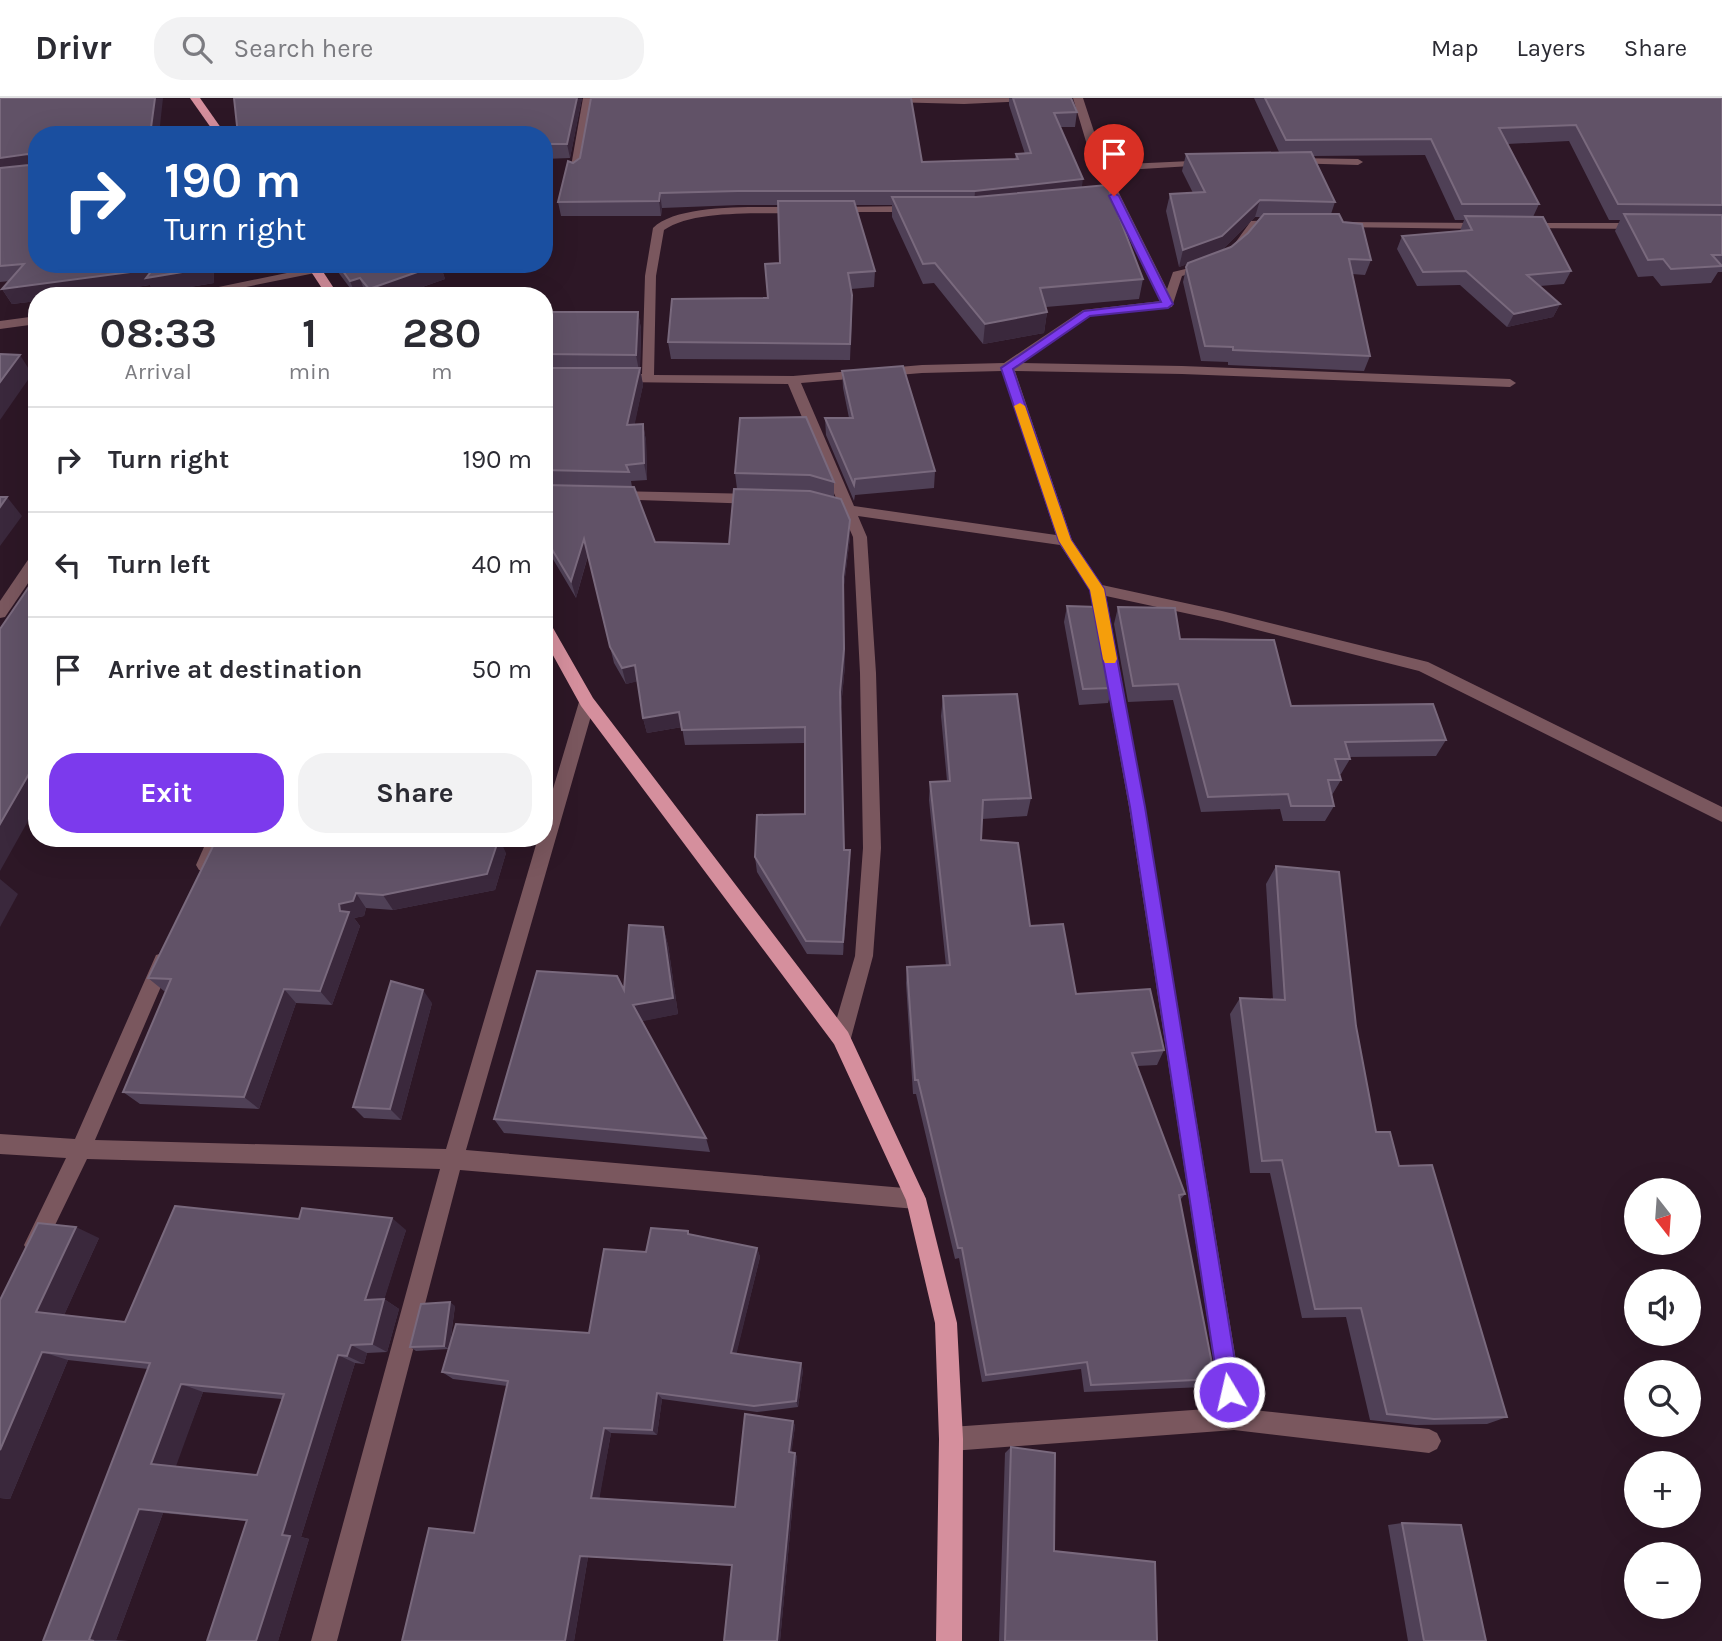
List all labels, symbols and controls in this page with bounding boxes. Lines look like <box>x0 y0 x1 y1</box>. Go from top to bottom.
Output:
search box <box>154 17 644 80</box>
text: Drivr <box>35 29 112 67</box>
icon: search <box>178 29 216 67</box>
text: Search here <box>234 33 373 64</box>
text: Map <box>1431 34 1479 62</box>
text: Layers <box>1517 34 1586 62</box>
text: Share <box>1624 34 1687 62</box>
pin <box>1084 124 1144 196</box>
icon: arrive <box>1095 135 1133 173</box>
text: 190 m <box>164 152 301 209</box>
icon: right <box>49 154 140 245</box>
text: Turn right <box>164 211 306 248</box>
text: 08:33 <box>100 308 217 358</box>
text: 1 <box>302 308 317 358</box>
text: 280 <box>402 308 481 358</box>
text: Arrival <box>125 358 192 385</box>
text: min <box>288 358 331 385</box>
text: m <box>431 358 453 385</box>
icon: right <box>49 441 87 479</box>
text: Turn right <box>108 444 229 475</box>
text: 190 m <box>462 444 532 475</box>
icon: left <box>49 546 87 584</box>
text: Turn left <box>108 549 210 580</box>
text: 40 m <box>472 549 532 580</box>
icon: arrive <box>49 651 87 689</box>
text: Arrive at destination <box>108 654 362 685</box>
text: 50 m <box>471 654 532 685</box>
button: Exit <box>49 753 284 833</box>
button: Share <box>298 753 532 833</box>
north arrow <box>1624 1178 1701 1255</box>
map controls <box>1624 1178 1701 1619</box>
button: sound <box>1624 1269 1701 1346</box>
position arrow <box>1192 1355 1266 1429</box>
button: search <box>1624 1360 1701 1437</box>
button: + <box>1624 1451 1701 1528</box>
button: − <box>1624 1542 1701 1619</box>

